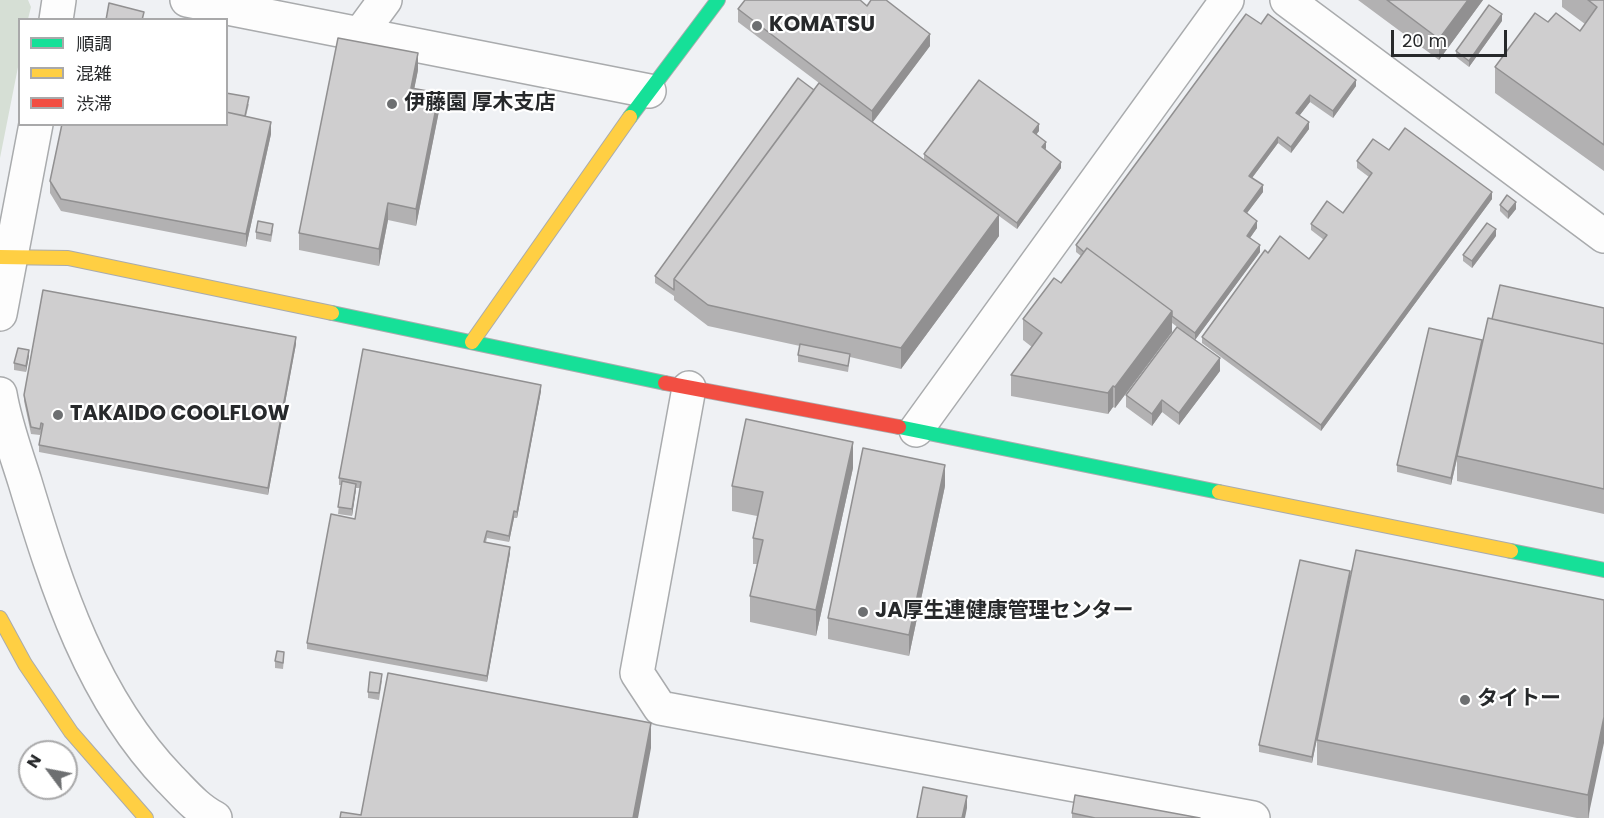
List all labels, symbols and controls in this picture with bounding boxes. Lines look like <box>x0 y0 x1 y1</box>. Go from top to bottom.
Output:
place label: KOMATSU <box>769 13 875 39</box>
legend <box>18 18 228 126</box>
scale bar <box>1394 18 1510 56</box>
marker: KOMATSU <box>750 19 764 33</box>
text: 20 m <box>1402 28 1447 53</box>
text: 順調 <box>76 31 112 56</box>
text: 混雑 <box>76 61 112 86</box>
text: 渋滞 <box>76 91 112 116</box>
place label: 伊藤園 厚木支店 <box>404 91 555 117</box>
marker: 伊藤園 厚木支店 <box>385 97 399 111</box>
place label: TAKAIDO COOLFLOW <box>70 402 290 428</box>
marker: TAKAIDO COOLFLOW <box>51 408 65 422</box>
place label: JA厚生連健康管理センター <box>875 599 1134 625</box>
marker: JA厚生連健康管理センター <box>856 605 870 619</box>
place label: タイトー <box>1477 687 1561 713</box>
marker: タイトー <box>1458 693 1472 707</box>
north arrow <box>18 740 78 800</box>
text: N <box>21 750 47 772</box>

